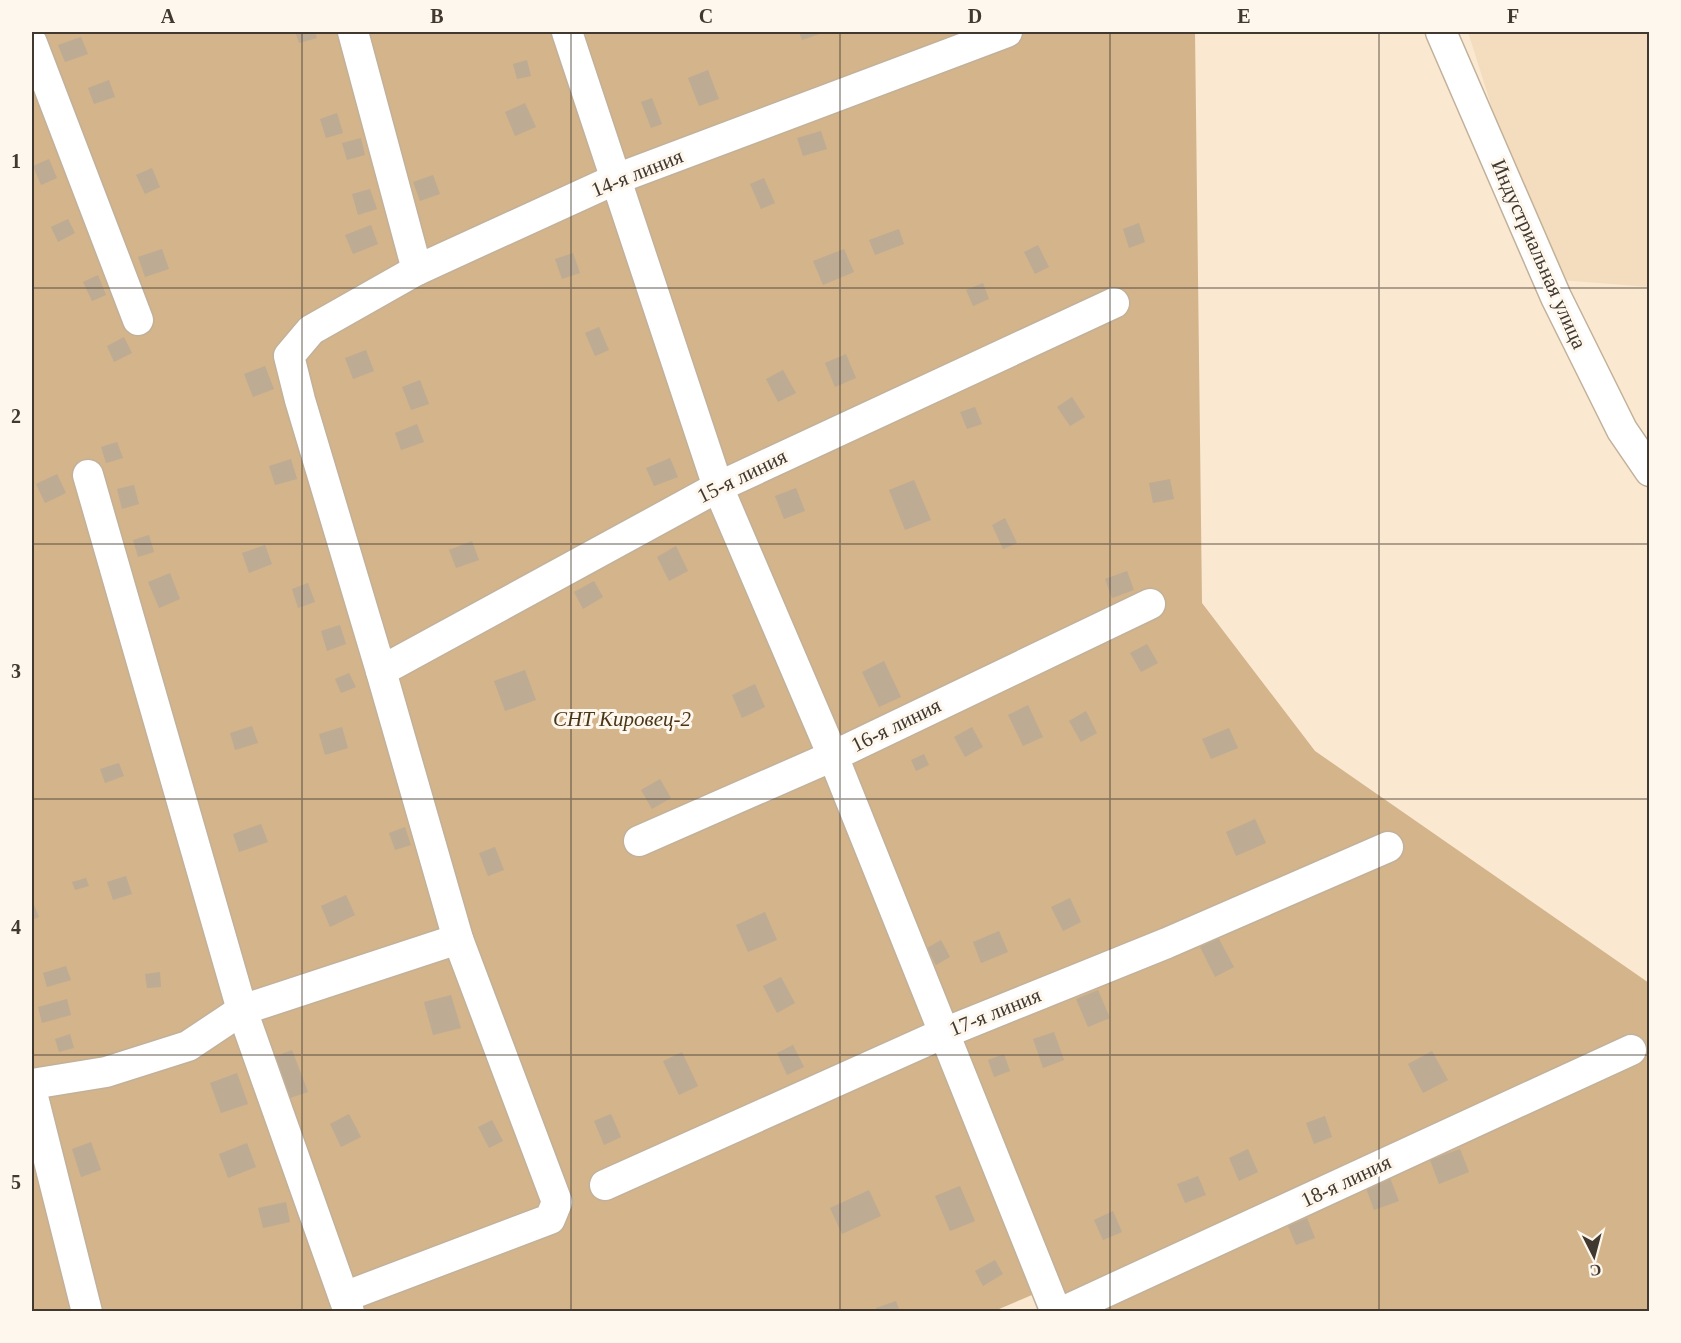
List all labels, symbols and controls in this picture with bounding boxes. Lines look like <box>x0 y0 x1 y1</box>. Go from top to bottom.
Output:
text: A <box>161 5 176 27</box>
text: B <box>430 5 444 27</box>
text: C <box>699 5 713 27</box>
text: D <box>968 5 982 27</box>
text: E <box>1237 5 1251 27</box>
text: F <box>1507 5 1519 27</box>
street label: 14-я линия <box>588 144 687 202</box>
text: 1 <box>11 150 21 172</box>
street label: Индустриальная улица <box>1486 155 1592 353</box>
text: 2 <box>11 405 21 427</box>
street label: 15-я линия <box>693 444 791 508</box>
text: 3 <box>11 660 21 682</box>
street label: 16-я линия <box>847 693 945 757</box>
park label: СНТ Кировец-2 <box>553 707 691 731</box>
text: 4 <box>11 916 21 938</box>
street label: 17-я линия <box>946 983 1045 1041</box>
street label: 18-я линия <box>1297 1150 1395 1212</box>
text: 5 <box>11 1171 21 1193</box>
north arrow <box>1564 1226 1624 1286</box>
text: С <box>1589 1261 1602 1279</box>

